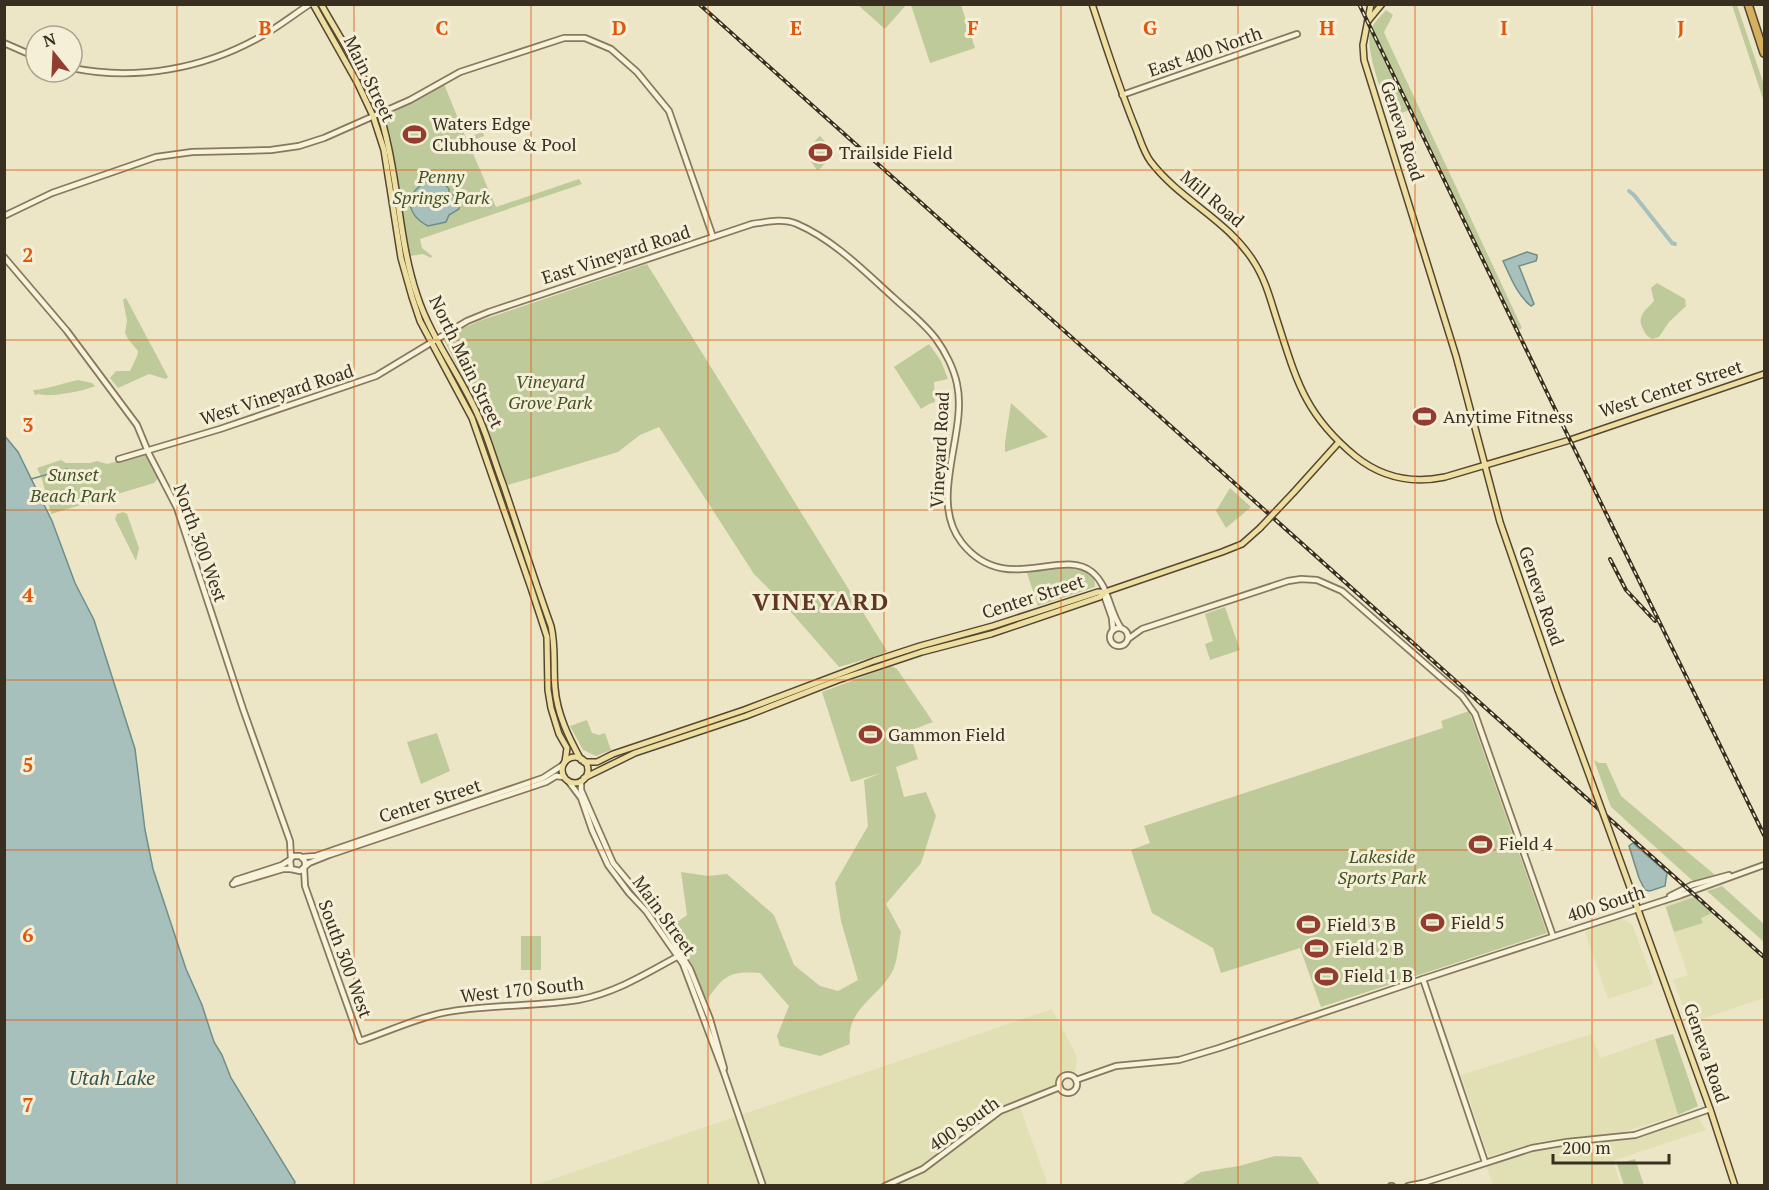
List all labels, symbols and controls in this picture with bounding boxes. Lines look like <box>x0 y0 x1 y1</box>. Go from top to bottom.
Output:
text: B <box>259 14 272 41</box>
text: C <box>435 14 449 41</box>
text: D <box>612 14 626 41</box>
text: E <box>790 14 802 41</box>
text: F <box>967 14 979 41</box>
text: G <box>1143 14 1157 41</box>
text: H <box>1319 14 1335 41</box>
text: I <box>1500 14 1508 41</box>
text: J <box>1677 14 1685 41</box>
street label: East 400 North <box>1145 20 1265 82</box>
north arrow <box>24 24 84 84</box>
text: N <box>40 27 59 52</box>
street label: Main Street <box>339 31 401 126</box>
street label: Geneva Road <box>1376 78 1430 184</box>
place label: Waters Edge Clubhouse & Pool <box>432 111 577 156</box>
sports icon: Waters Edge Clubhouse & Pool <box>401 121 427 147</box>
sports icon: Trailside Field <box>808 140 834 166</box>
place label: Trailside Field <box>839 140 953 164</box>
park label: Penny Springs Park <box>392 164 490 209</box>
street label: Mill Road <box>1176 164 1250 232</box>
street label: East Vineyard Road <box>538 219 693 289</box>
text: 2 <box>22 241 34 268</box>
street label: North Main Street <box>424 291 510 432</box>
street label: West Center Street <box>1596 353 1746 423</box>
street label: West Vineyard Road <box>197 358 356 430</box>
park label: Vineyard Grove Park <box>508 369 592 414</box>
street label: Vineyard Road <box>924 391 954 509</box>
sports icon: Anytime Fitness <box>1412 404 1438 430</box>
place label: Anytime Fitness <box>1443 404 1573 428</box>
text: 3 <box>22 411 34 438</box>
park label: Sunset Beach Park <box>29 462 116 507</box>
street label: North 300 West <box>168 480 234 605</box>
street label: Geneva Road <box>1514 543 1570 649</box>
street label: Center Street <box>979 568 1087 624</box>
text: 4 <box>22 581 34 608</box>
district label: VINEYARD <box>752 585 890 617</box>
sports icon: Gammon Field <box>857 722 883 748</box>
place label: Gammon Field <box>888 722 1005 746</box>
text: 5 <box>22 751 34 778</box>
street label: Center Street <box>376 772 484 828</box>
sports icon: Field 4 <box>1468 831 1494 857</box>
place label: Field 4 <box>1499 831 1553 855</box>
park label: Lakeside Sports Park <box>1338 844 1427 889</box>
street label: Main Street <box>628 871 702 960</box>
street label: 400 South <box>1564 879 1648 927</box>
street label: South 300 West <box>313 896 379 1021</box>
sports icon: Field 5 <box>1420 910 1446 936</box>
place label: Field 5 <box>1451 910 1505 934</box>
sports icon: Field 3 B <box>1296 912 1322 938</box>
place label: Field 3 B <box>1327 912 1396 936</box>
text: 6 <box>22 921 34 948</box>
sports icon: Field 2 B <box>1304 936 1330 962</box>
place label: Field 2 B <box>1335 936 1404 960</box>
sports icon: Field 1 B <box>1313 963 1339 989</box>
place label: Field 1 B <box>1344 963 1413 987</box>
street label: West 170 South <box>459 971 585 1007</box>
street label: Geneva Road <box>1679 1000 1735 1106</box>
water label: Utah Lake <box>69 1064 155 1091</box>
street label: 400 South <box>924 1090 1004 1156</box>
text: 7 <box>22 1091 34 1118</box>
scale bar <box>1553 1127 1668 1165</box>
text: 200 m <box>1562 1135 1611 1159</box>

